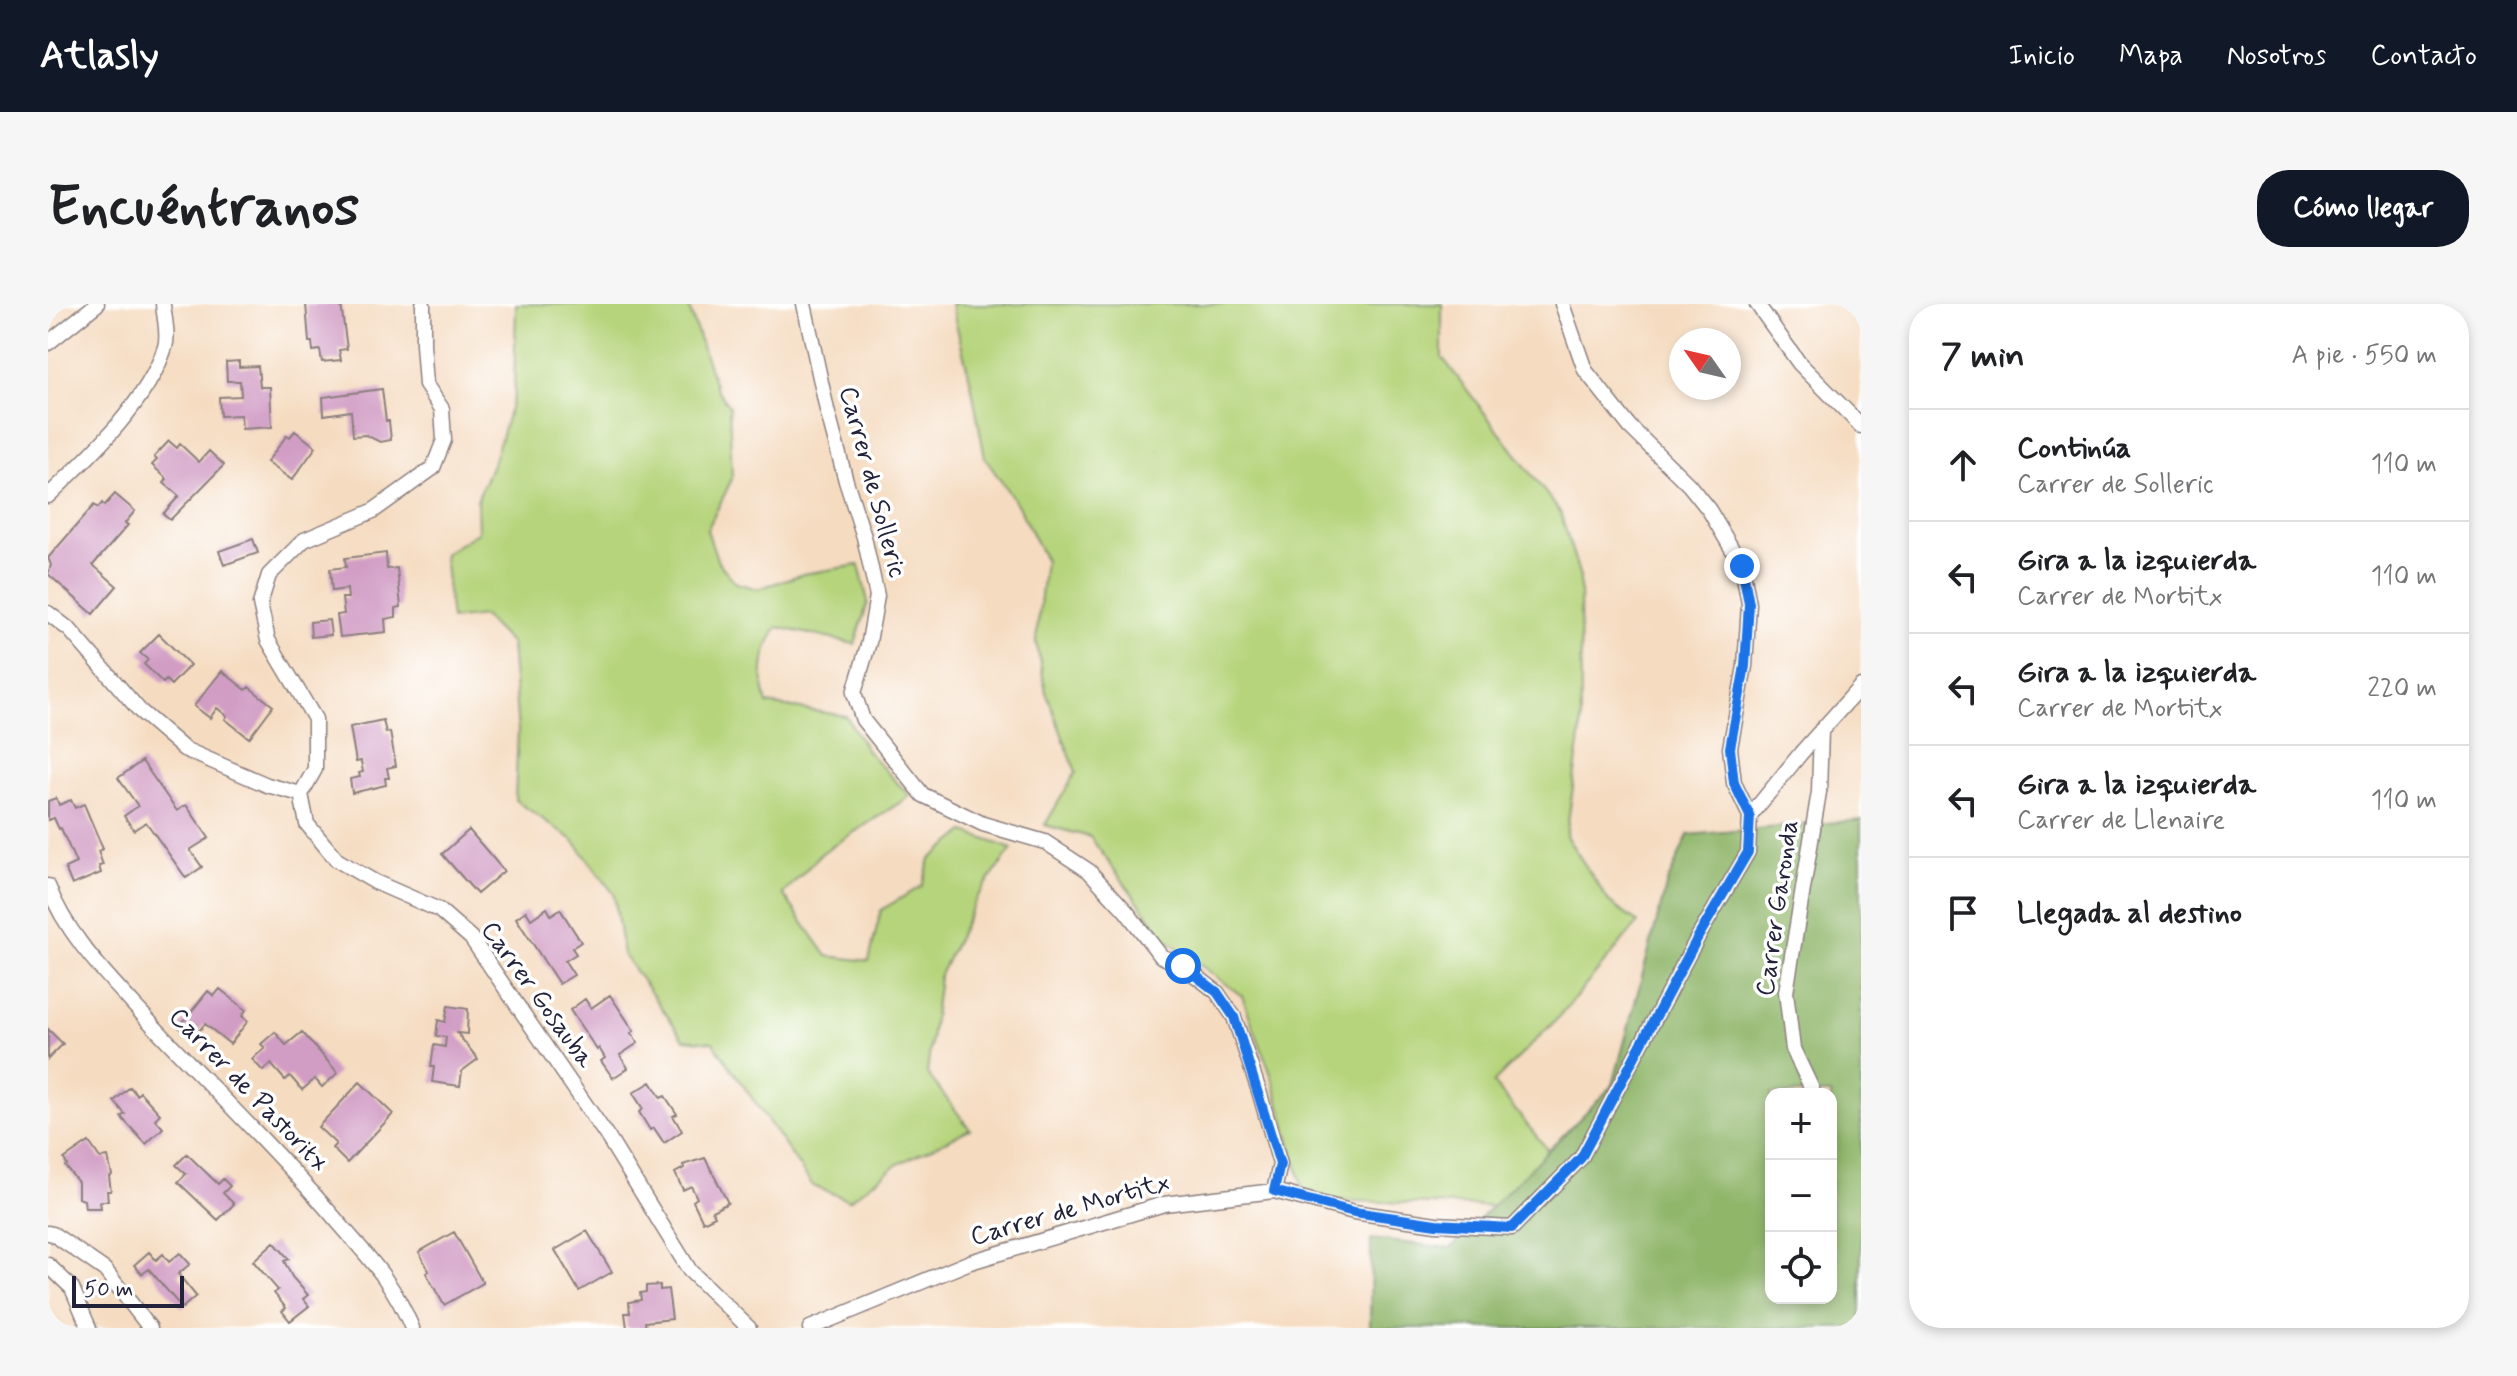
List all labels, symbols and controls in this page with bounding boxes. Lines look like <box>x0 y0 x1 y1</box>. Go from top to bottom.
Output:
text: Atlasly <box>40 32 159 81</box>
text: Inicio <box>2008 38 2075 75</box>
text: Mapa <box>2119 38 2183 75</box>
text: Nosotros <box>2227 38 2326 75</box>
text: Contacto <box>2370 38 2477 75</box>
button: Cómo llegar <box>2257 170 2469 247</box>
text: Encuéntranos <box>48 172 359 245</box>
north arrow <box>1669 328 1741 400</box>
text: 7 min <box>1941 334 2025 379</box>
text: A pie · 550 m <box>2291 339 2437 373</box>
street label: Carrer de Solleric <box>830 383 914 581</box>
text: Continúa <box>2017 429 2131 468</box>
icon: ahead <box>1941 443 1985 487</box>
text: 110 m <box>2371 448 2437 482</box>
text: Carrer de Solleric <box>2017 468 2213 502</box>
text: Gira a la izquierda <box>2017 541 2256 580</box>
route end <box>1724 548 1760 584</box>
icon: left <box>1941 555 1985 599</box>
text: 110 m <box>2371 560 2437 594</box>
text: Carrer de Mortitx <box>2017 580 2222 614</box>
text: Gira a la izquierda <box>2017 653 2256 692</box>
icon: left <box>1941 667 1985 711</box>
text: 220 m <box>2367 672 2437 706</box>
text: Carrer de Mortitx <box>2017 692 2222 726</box>
text: Gira a la izquierda <box>2017 765 2256 804</box>
icon: left <box>1941 779 1985 823</box>
text: 110 m <box>2371 784 2437 818</box>
text: Carrer de Llenaire <box>2017 804 2225 838</box>
street label: Carrer Garonda <box>1749 818 1807 998</box>
icon: arrive <box>1941 891 1985 935</box>
text: Llegada al destino <box>2017 894 2242 933</box>
street label: Carrer Gosauba <box>472 915 602 1075</box>
route start <box>1165 948 1201 984</box>
street label: Carrer de Pastoritx <box>161 1001 335 1179</box>
map controls <box>1765 1088 1837 1304</box>
button: + <box>1765 1088 1837 1160</box>
button: − <box>1765 1160 1837 1232</box>
street label: Carrer de Mortitx <box>967 1165 1173 1255</box>
button: locate <box>1765 1232 1837 1304</box>
scale bar <box>72 1272 184 1308</box>
text: 50 m <box>84 1276 133 1304</box>

